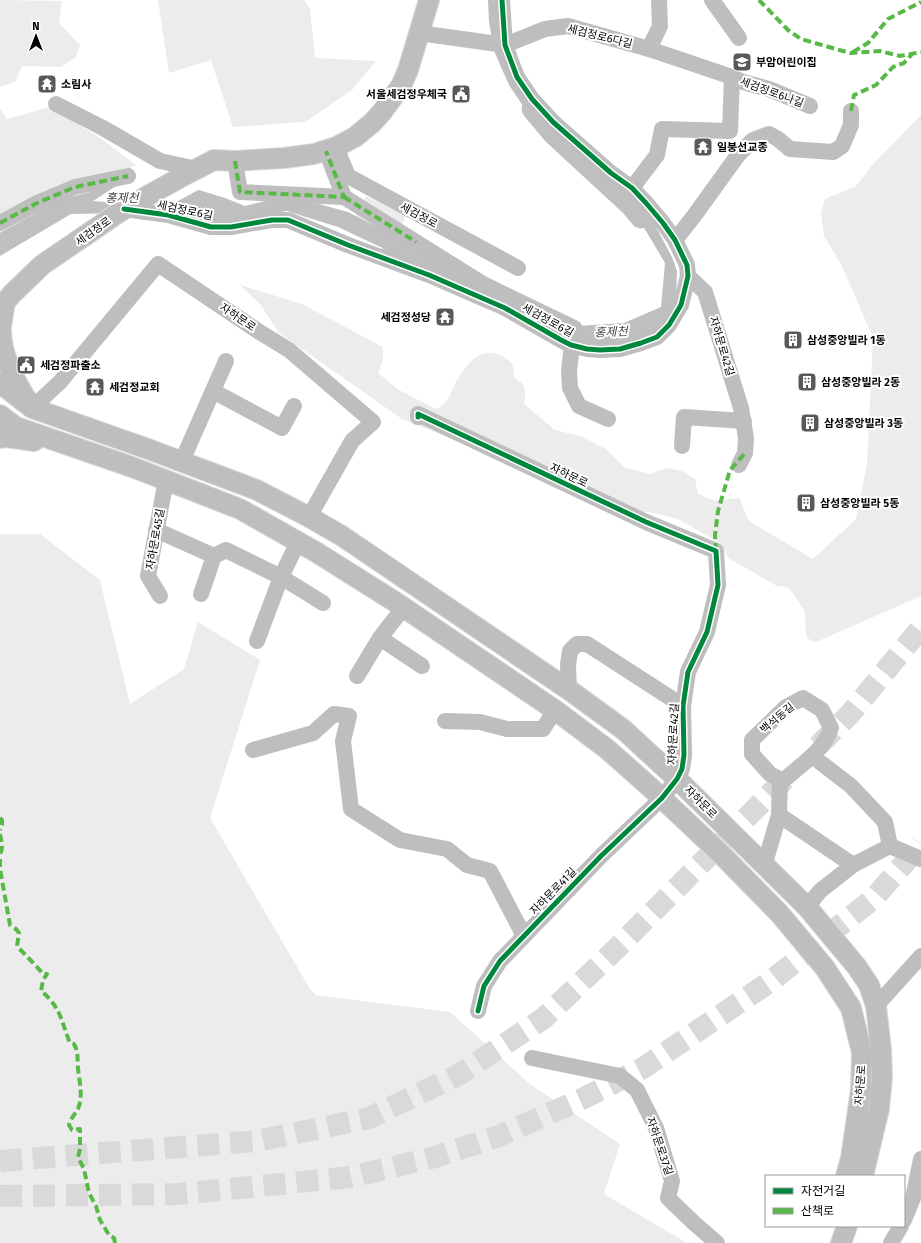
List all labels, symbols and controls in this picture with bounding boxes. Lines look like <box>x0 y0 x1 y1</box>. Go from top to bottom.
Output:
north arrow <box>16 16 56 56</box>
text: N <box>32 20 40 33</box>
street label: 세검정로6다길 <box>566 22 634 51</box>
school or university icon: 부암어린이집 <box>731 51 753 73</box>
place label: 부암어린이집 <box>756 56 817 69</box>
temple icon: 소림사 <box>36 73 58 95</box>
street label: 세검정로6나길 <box>738 75 805 110</box>
place label: 소림사 <box>61 78 91 91</box>
public building icon: 서울세검정우체국 <box>450 83 472 105</box>
place label: 서울세검정우체국 <box>366 88 447 101</box>
temple icon: 일붕선교종 <box>692 136 714 158</box>
place label: 일붕선교종 <box>717 141 768 154</box>
water label: 홍제천 <box>105 191 141 205</box>
street label: 세검정로6길 <box>156 198 214 223</box>
street label: 세검정로 <box>398 200 440 231</box>
street label: 세검정로 <box>73 214 114 248</box>
street label: 자하문로 <box>217 301 258 334</box>
street label: 세검정로6길 <box>520 301 576 340</box>
temple icon: 세검정성당 <box>434 306 456 328</box>
place label: 세검정성당 <box>380 311 431 324</box>
street label: 자하문로42길 <box>706 315 737 378</box>
water label: 홍제천 <box>594 324 630 340</box>
building icon: 삼성중앙빌라 1동 <box>782 329 804 351</box>
place label: 삼성중앙빌라 1동 <box>807 334 886 347</box>
public building icon: 세검정파출소 <box>15 354 37 376</box>
place label: 세검정파출소 <box>40 359 101 372</box>
building icon: 삼성중앙빌라 2동 <box>796 371 818 393</box>
temple icon: 세검정교회 <box>84 376 106 398</box>
place label: 삼성중앙빌라 2동 <box>821 376 900 389</box>
place label: 세검정교회 <box>109 381 160 394</box>
building icon: 삼성중앙빌라 3동 <box>799 412 821 434</box>
place label: 삼성중앙빌라 3동 <box>824 417 903 430</box>
street label: 자하문로 <box>548 461 590 490</box>
building icon: 삼성중앙빌라 5동 <box>795 492 817 514</box>
place label: 삼성중앙빌라 5동 <box>820 497 899 510</box>
street label: 자하문로45길 <box>144 507 167 571</box>
street label: 백석동길 <box>758 700 797 736</box>
street label: 자하문로42길 <box>665 703 682 765</box>
street label: 자하문로 <box>682 783 720 821</box>
street label: 자하문로41길 <box>528 865 579 918</box>
street label: 자하문로 <box>853 1064 868 1106</box>
street label: 자하문로37길 <box>643 1115 676 1177</box>
legend <box>765 1175 905 1227</box>
text: 자전거길 <box>801 1184 845 1198</box>
text: 산책로 <box>801 1204 834 1218</box>

